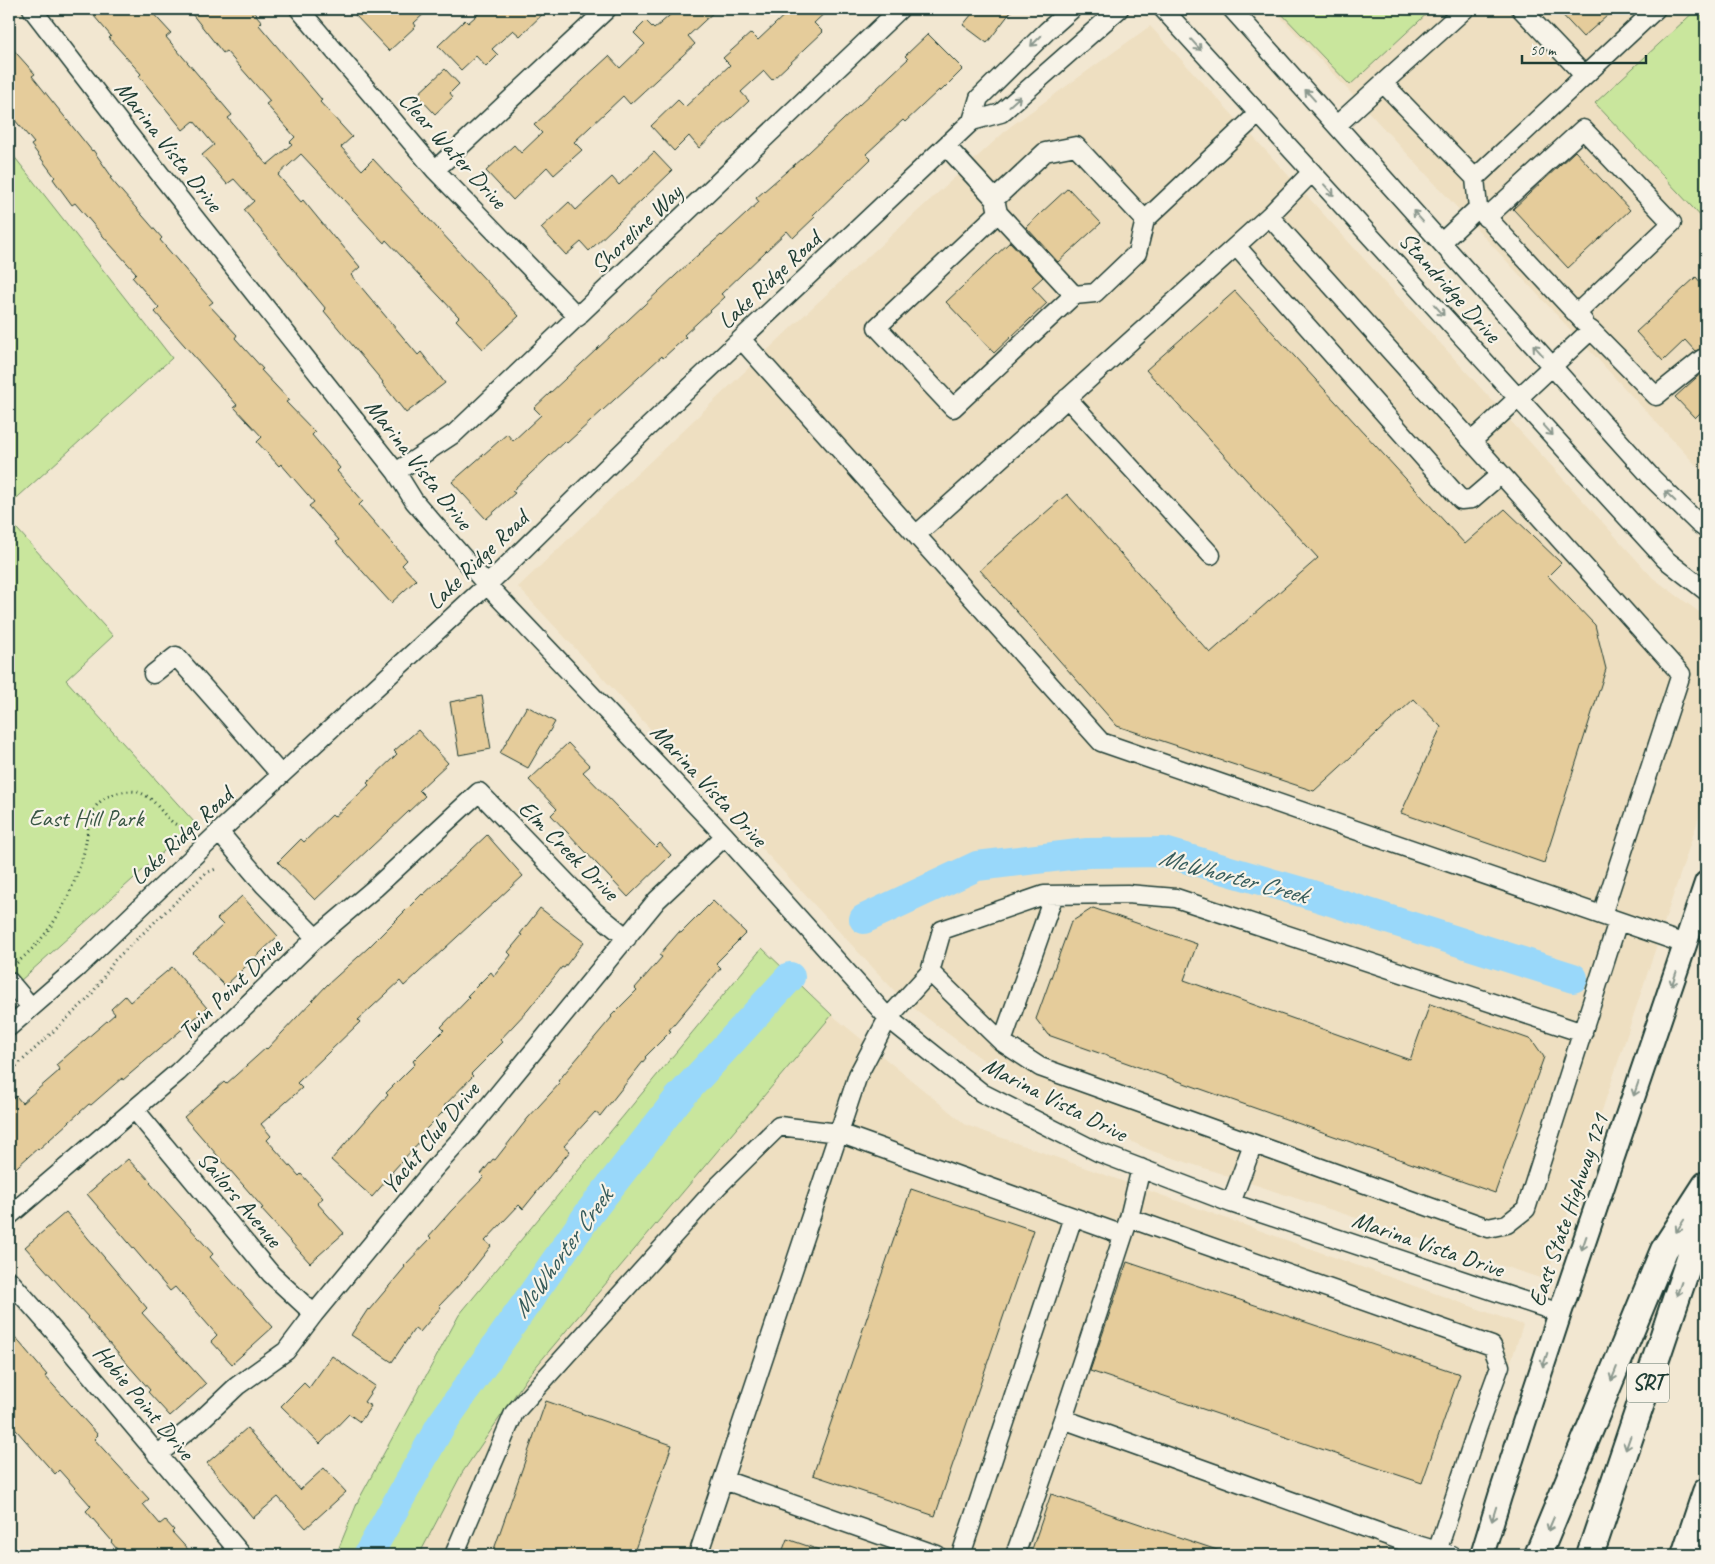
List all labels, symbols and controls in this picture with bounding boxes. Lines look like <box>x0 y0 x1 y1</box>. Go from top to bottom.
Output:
scale bar <box>1522 32 1646 64</box>
one-way arrow <box>1030 35 1042 48</box>
one-way arrow <box>1190 38 1202 51</box>
text: 50 m <box>1530 41 1557 60</box>
street label: Marina Vista Drive <box>109 75 231 219</box>
street label: Clear Water Drive <box>393 85 515 216</box>
one-way arrow <box>1304 88 1315 101</box>
one-way arrow <box>1008 95 1021 107</box>
street label: Shoreline Way <box>584 177 690 280</box>
one-way arrow <box>1323 184 1335 197</box>
one-way arrow <box>1412 209 1424 222</box>
street label: Lake Ridge Road <box>711 222 830 335</box>
street label: Standridge Drive <box>1392 225 1509 350</box>
one-way arrow <box>1433 304 1445 317</box>
one-way arrow <box>1532 344 1544 357</box>
street label: Marina Vista Drive <box>359 393 481 537</box>
one-way arrow <box>1543 424 1554 437</box>
one-way arrow <box>1664 490 1677 502</box>
street label: Lake Ridge Road <box>420 501 537 616</box>
street label: Marina Vista Drive <box>644 717 775 855</box>
street label: Lake Ridge Road <box>123 778 242 891</box>
street label: Elm Creek Drive <box>512 793 627 908</box>
park label: East Hill Park <box>29 803 145 833</box>
water label: McWhorter Creek <box>1156 841 1315 912</box>
street label: Twin Point Drive <box>172 930 290 1046</box>
one-way arrow <box>1669 971 1678 986</box>
street label: Marina Vista Drive <box>978 1050 1134 1149</box>
street label: Yacht Club Drive <box>374 1074 487 1200</box>
one-way arrow <box>1631 1081 1641 1097</box>
street label: East State Highway 121 <box>1521 1109 1615 1310</box>
street label: Sailors Avenue <box>191 1145 290 1255</box>
water label: McWhorter Creek <box>504 1178 622 1324</box>
street label: Marina Vista Drive <box>1348 1204 1510 1285</box>
one-way arrow <box>1675 1218 1685 1232</box>
one-way arrow <box>1579 1235 1588 1251</box>
one-way arrow <box>1674 1281 1684 1297</box>
street label: Hobie Point Drive <box>87 1338 202 1468</box>
one-way arrow <box>1540 1351 1549 1367</box>
road number: SRT <box>1627 1364 1669 1402</box>
one-way arrow <box>1609 1366 1618 1381</box>
one-way arrow <box>1622 1435 1632 1451</box>
one-way arrow <box>1489 1506 1499 1522</box>
one-way arrow <box>1546 1516 1556 1531</box>

